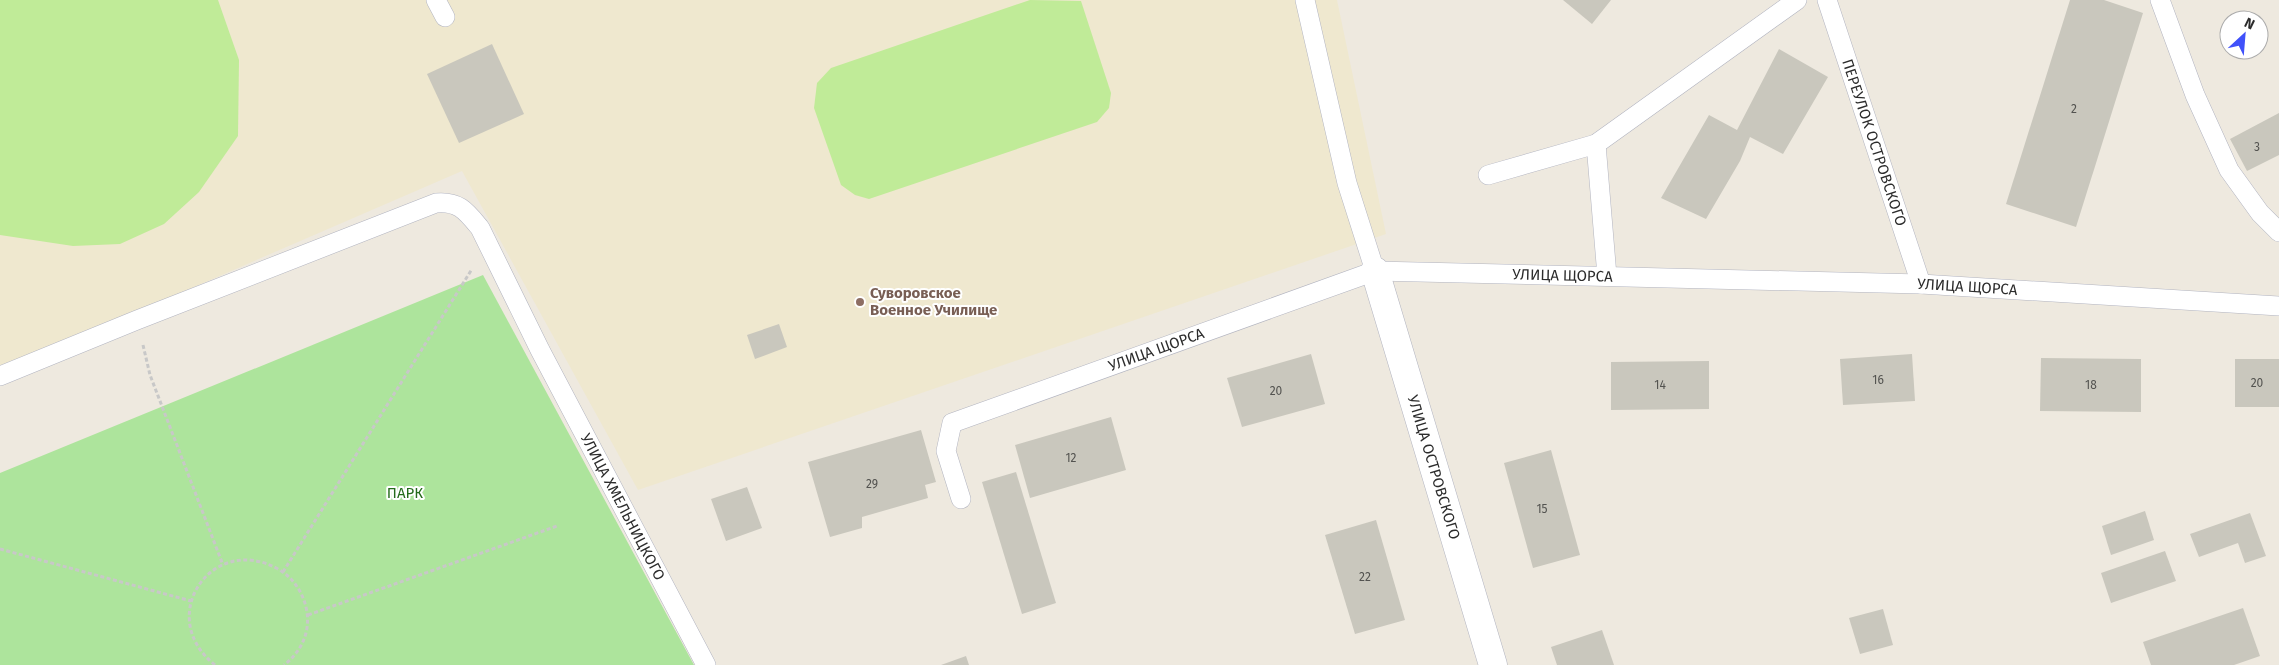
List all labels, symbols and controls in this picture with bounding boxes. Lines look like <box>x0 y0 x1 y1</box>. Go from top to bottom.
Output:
north arrow <box>2219 10 2269 60</box>
text: N <box>2242 14 2257 33</box>
street label: ПЕРЕУЛОК ОСТРОВСКОГО <box>1838 56 1910 228</box>
house number: 2 <box>2071 102 2077 116</box>
house number: 3 <box>2254 140 2260 154</box>
street label: УЛИЦА ЩОРСА <box>1512 265 1613 286</box>
street label: УЛИЦА ЩОРСА <box>1917 275 2018 299</box>
place label: Суворовское Военное Училище <box>870 284 997 319</box>
marker: Суворовское Военное Училище <box>854 296 866 308</box>
street label: УЛИЦА ЩОРСА <box>1106 324 1207 375</box>
house number: 16 <box>1872 373 1884 387</box>
house number: 20 <box>2251 376 2264 390</box>
house number: 14 <box>1654 378 1666 392</box>
house number: 18 <box>2085 378 2097 392</box>
house number: 20 <box>1270 384 1283 398</box>
street label: УЛИЦА ОСТРОВСКОГО <box>1404 393 1464 542</box>
street label: УЛИЦА ХМЕЛЬНИЦКОГО <box>577 430 669 583</box>
house number: 12 <box>1065 451 1077 465</box>
house number: 29 <box>866 477 878 491</box>
park label: ПАРК <box>387 484 423 502</box>
house number: 15 <box>1536 502 1548 516</box>
house number: 22 <box>1359 570 1371 584</box>

